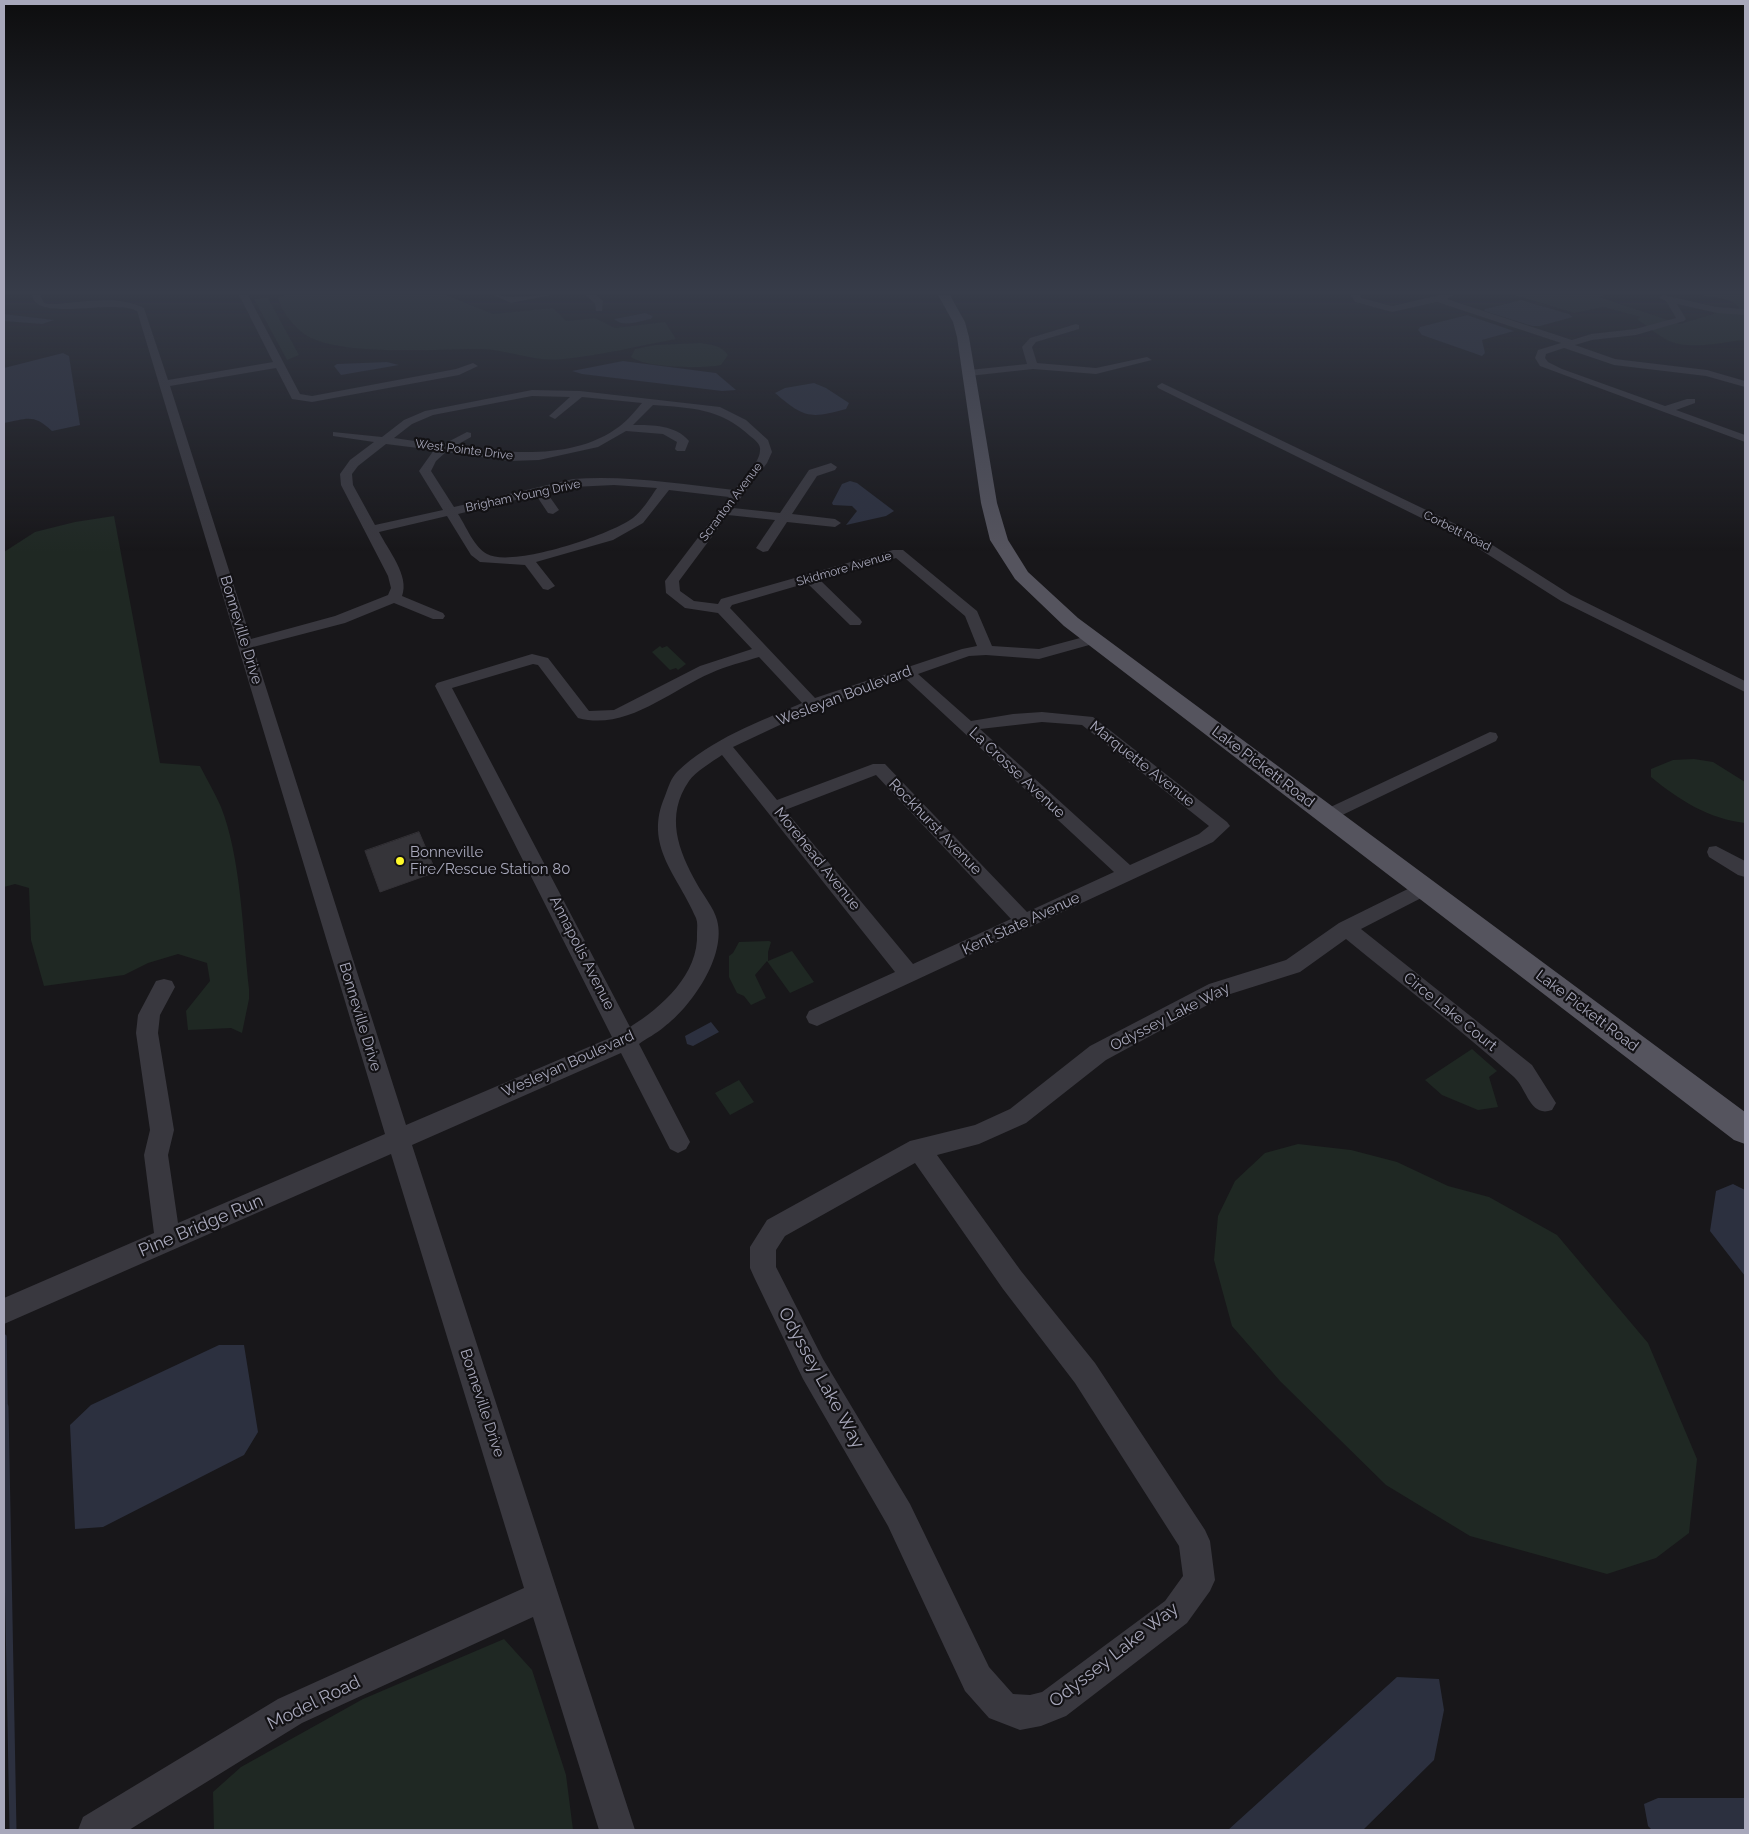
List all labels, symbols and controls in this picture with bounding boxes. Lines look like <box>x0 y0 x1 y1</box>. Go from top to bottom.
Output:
street label: West Pointe Drive <box>414 437 514 463</box>
street label: Scranton Avenue <box>697 460 765 544</box>
street label: Brigham Young Drive <box>464 477 582 515</box>
street label: Corbett Road <box>1421 508 1493 554</box>
street label: Skidmore Avenue <box>795 549 893 589</box>
street label: Bonneville Drive <box>216 573 266 687</box>
street label: Wesleyan Boulevard <box>774 662 914 730</box>
street label: Marquette Avenue <box>1086 717 1198 811</box>
street label: Lake Pickett Road <box>1208 722 1318 812</box>
street label: La Crosse Avenue <box>965 724 1069 822</box>
street label: Rockhurst Avenue <box>885 775 985 879</box>
street label: Morehead Avenue <box>770 804 864 914</box>
place label: Bonneville Fire/Rescue Station 80 <box>410 843 570 878</box>
marker: Bonneville Fire/Rescue Station 80 <box>394 855 406 867</box>
street label: Kent State Avenue <box>959 889 1083 959</box>
street label: Annapolis Avenue <box>546 893 618 1013</box>
street label: Bonneville Drive <box>335 960 385 1074</box>
street label: Lake Pickett Road <box>1532 966 1642 1056</box>
street label: Circe Lake Court <box>1400 969 1500 1055</box>
street label: Odyssey Lake Way <box>1107 979 1233 1055</box>
street label: Wesleyan Boulevard <box>499 1027 637 1101</box>
street label: Pine Bridge Run <box>135 1190 267 1262</box>
street label: Odyssey Lake Way <box>773 1304 869 1452</box>
street label: Bonneville Drive <box>456 1347 508 1459</box>
street label: Odyssey Lake Way <box>1045 1598 1183 1712</box>
street label: Model Road <box>264 1671 364 1735</box>

